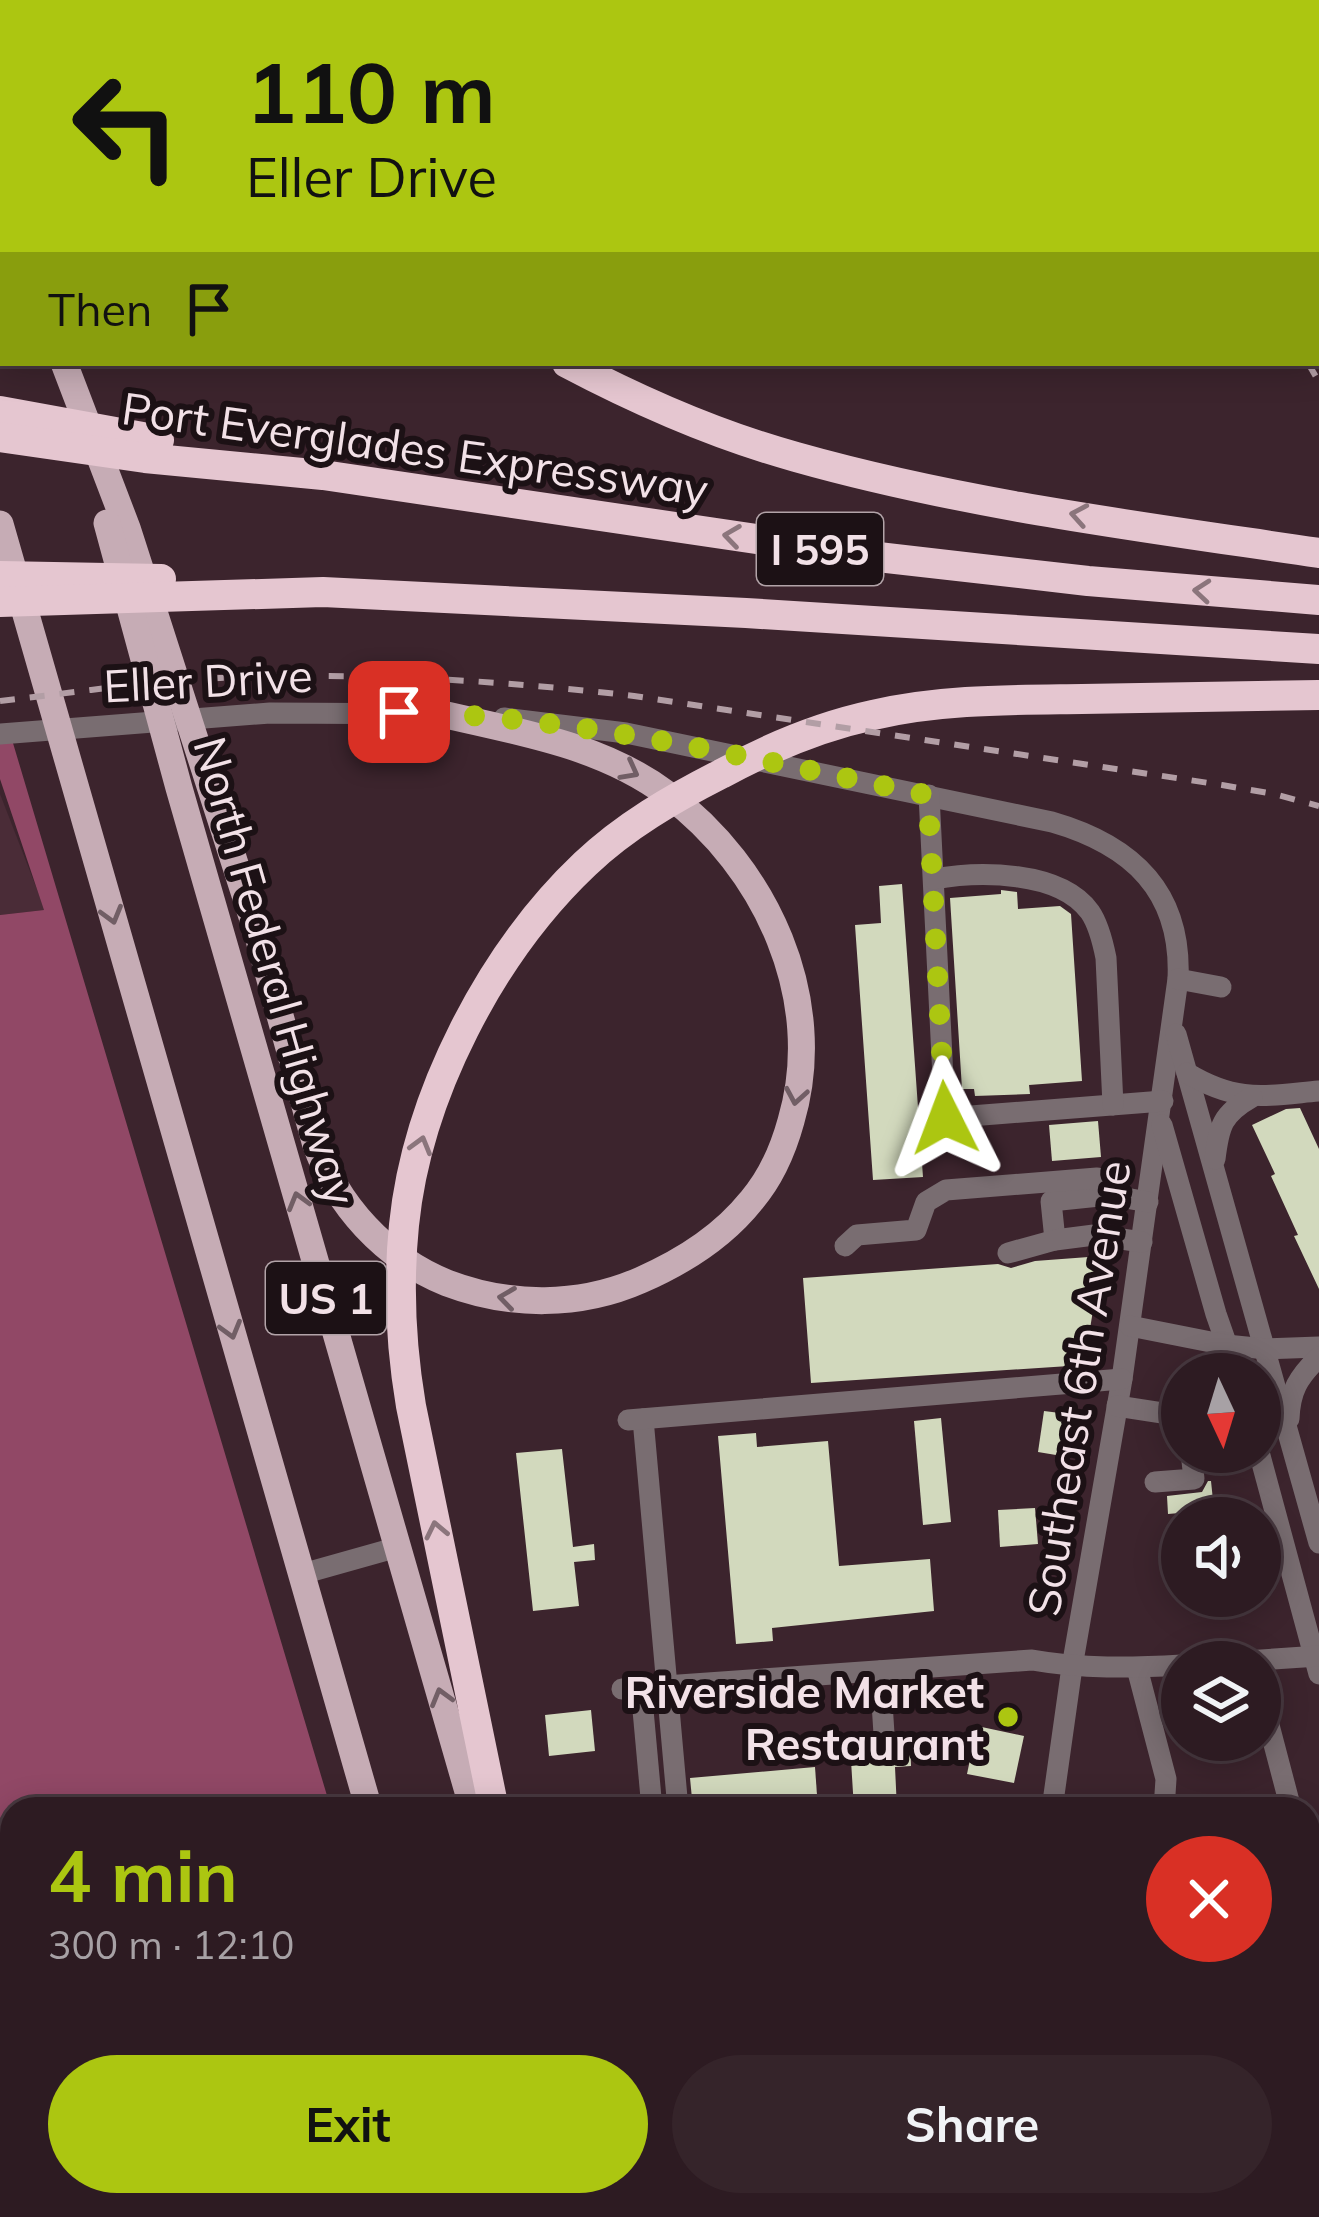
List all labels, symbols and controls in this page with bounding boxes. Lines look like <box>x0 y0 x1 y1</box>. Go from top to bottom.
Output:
text: 110 m <box>246 39 496 144</box>
icon: left <box>48 48 204 204</box>
text: Eller Drive <box>246 143 497 211</box>
icon: arrive <box>176 276 242 342</box>
text: Then <box>48 281 152 337</box>
street label: Port Everglades Expressway <box>118 379 712 517</box>
one-way arrow <box>1069 504 1089 529</box>
road number: I 595 <box>757 513 883 585</box>
one-way arrow <box>722 524 741 550</box>
one-way arrow <box>1192 579 1211 604</box>
street label: Eller Drive <box>102 647 314 713</box>
pin <box>348 661 450 763</box>
icon: arrive <box>366 679 432 745</box>
street label: North Federal Highway <box>182 730 370 1212</box>
one-way arrow <box>617 757 639 780</box>
one-way arrow <box>98 904 123 925</box>
position arrow <box>882 1055 1008 1181</box>
one-way arrow <box>785 1086 810 1106</box>
one-way arrow <box>407 1135 432 1156</box>
street label: Southeast 6th Avenue <box>1014 1156 1142 1620</box>
one-way arrow <box>287 1191 312 1212</box>
road number: US 1 <box>266 1262 386 1334</box>
one-way arrow <box>497 1285 517 1311</box>
one-way arrow <box>217 1319 242 1340</box>
north arrow <box>1161 1353 1281 1473</box>
map controls <box>1161 1353 1281 1761</box>
button: sound <box>1161 1497 1281 1617</box>
one-way arrow <box>425 1520 450 1540</box>
button: layers <box>1161 1641 1281 1761</box>
place label: Riverside Market Restaurant <box>625 1663 984 1771</box>
one-way arrow <box>430 1687 455 1708</box>
marker: Riverside Market Restaurant <box>995 1704 1021 1730</box>
text: 4 min <box>48 1830 238 1920</box>
button: close <box>1146 1836 1272 1962</box>
text: 300 m · 12:10 <box>48 1920 294 1969</box>
button: Exit <box>48 2055 648 2193</box>
button: Share <box>672 2055 1272 2193</box>

